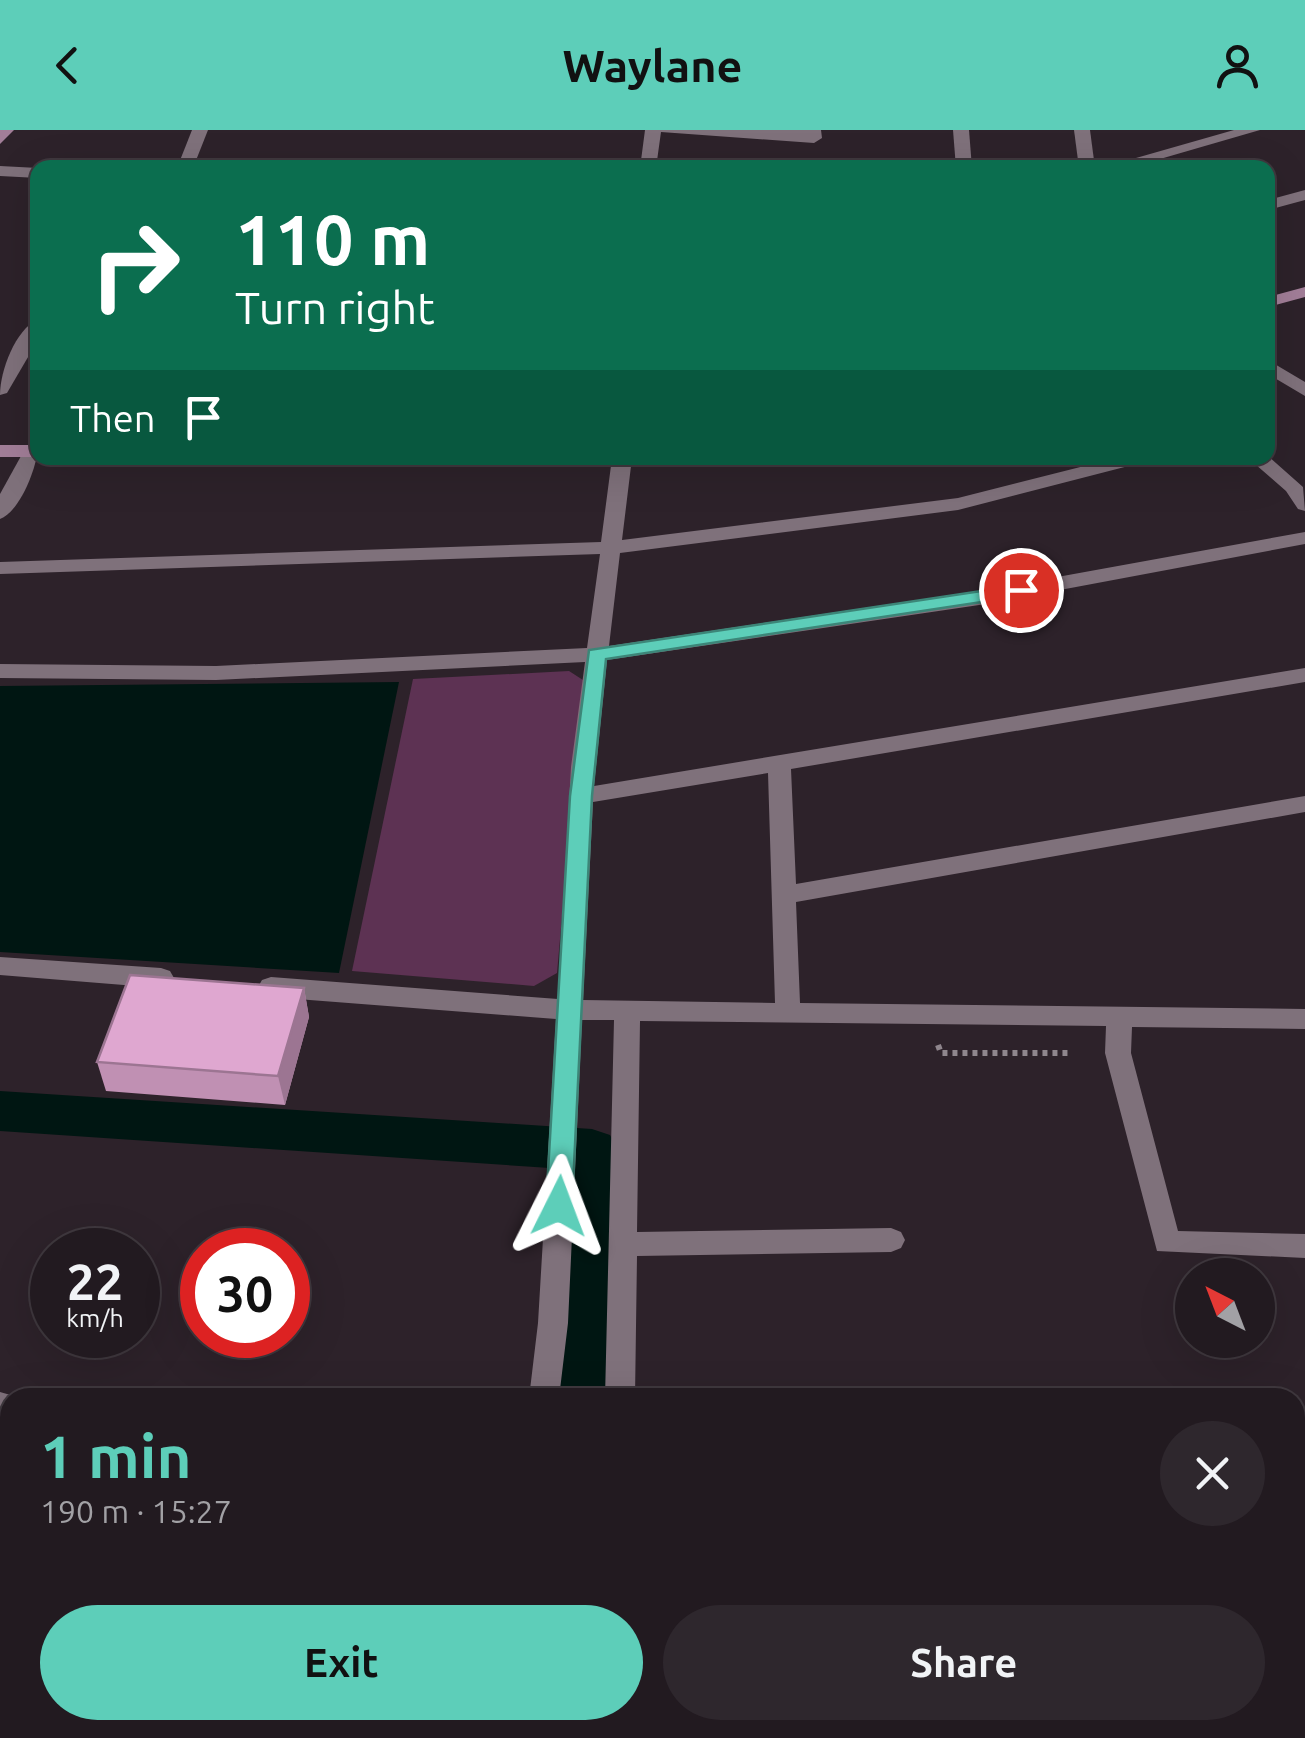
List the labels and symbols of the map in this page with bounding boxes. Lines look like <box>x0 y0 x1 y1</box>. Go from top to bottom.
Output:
pin <box>979 548 1064 633</box>
position arrow <box>507 1154 611 1258</box>
speed limit sign: 30 <box>180 1228 310 1358</box>
north arrow <box>1175 1258 1275 1358</box>

